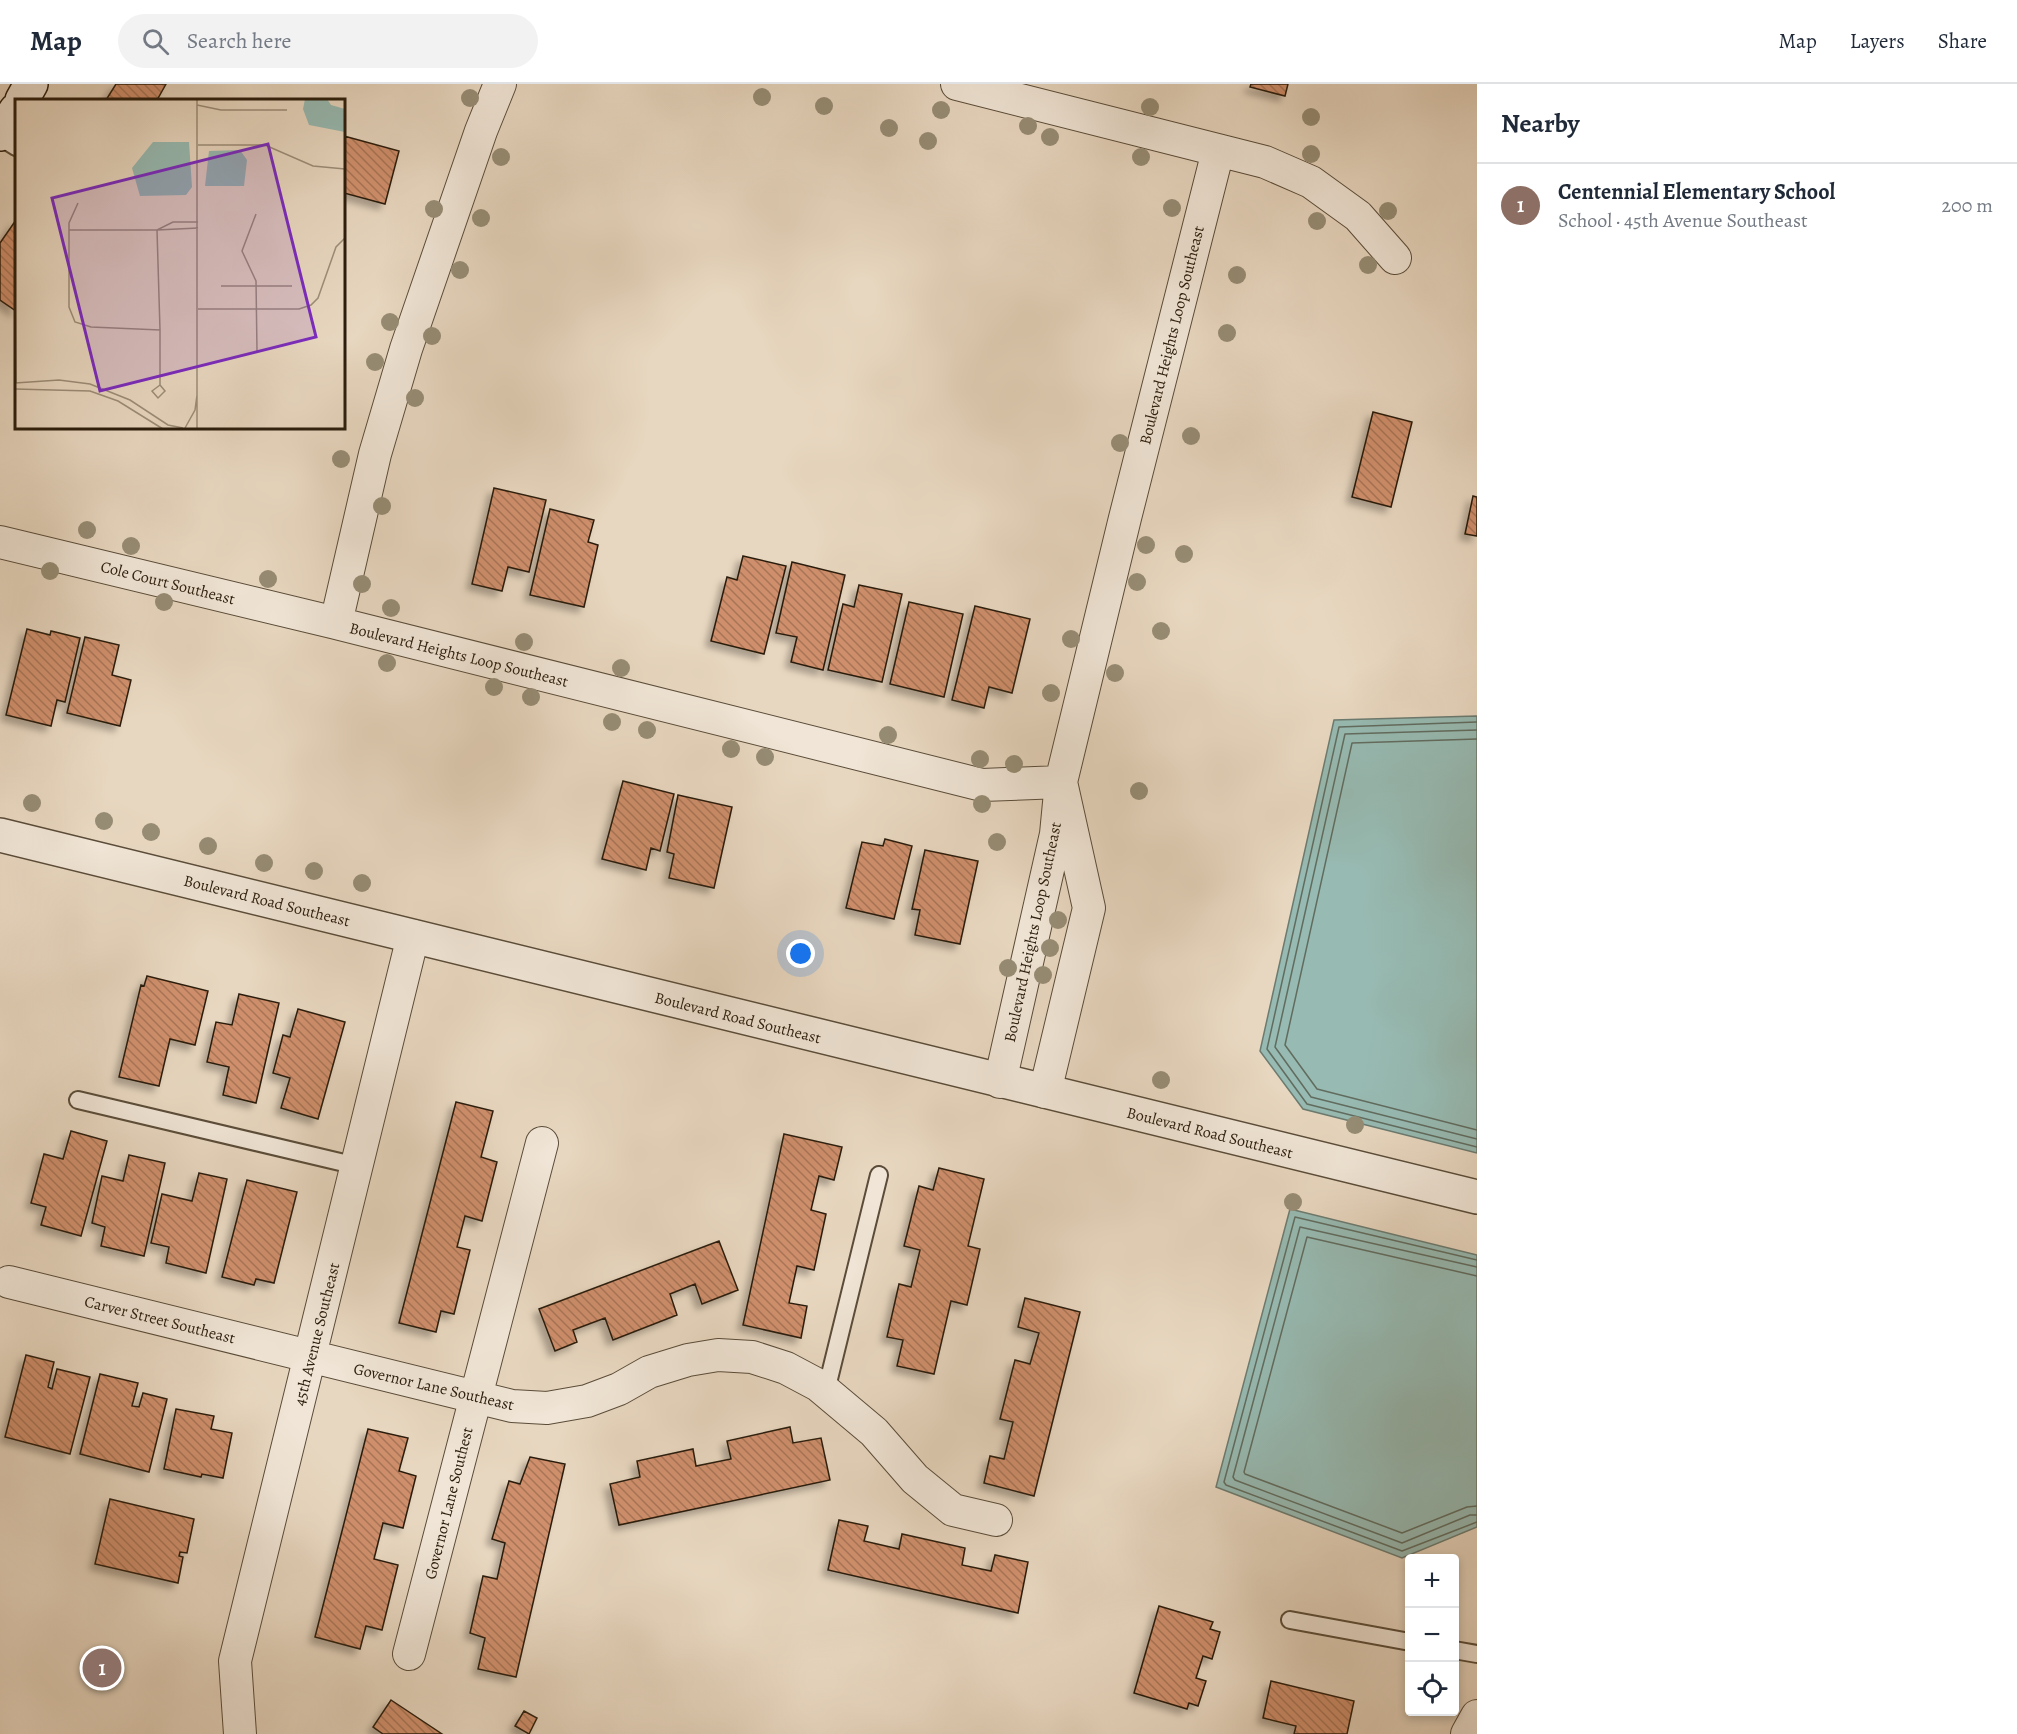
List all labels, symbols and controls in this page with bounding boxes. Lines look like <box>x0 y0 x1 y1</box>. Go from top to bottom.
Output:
search box <box>118 14 538 68</box>
text: Map <box>30 22 82 60</box>
icon: search <box>139 25 172 58</box>
text: Search here <box>187 26 291 56</box>
text: Map <box>1778 27 1817 55</box>
text: Layers <box>1850 27 1905 55</box>
text: Share <box>1938 27 1987 55</box>
inset map <box>15 99 345 429</box>
text: Nearby <box>1501 106 1580 141</box>
text: Centennial Elementary School <box>1558 177 1835 207</box>
text: 1 <box>1517 192 1524 219</box>
text: 200 m <box>1942 192 1993 219</box>
text: School · 45th Avenue Southeast <box>1558 207 1808 234</box>
street label: Boulevard Heights Loop Southeast <box>1134 224 1210 447</box>
street label: Cole Court Southeast <box>98 556 237 610</box>
street label: Boulevard Heights Loop Southeast <box>347 617 570 693</box>
street label: Boulevard Heights Loop Southeast <box>999 820 1067 1044</box>
street label: Boulevard Road Southeast <box>181 870 352 932</box>
your location <box>786 939 815 968</box>
street label: Boulevard Road Southeast <box>652 987 823 1049</box>
street label: Boulevard Road Southeast <box>1124 1102 1295 1164</box>
street label: 45th Avenue Southeast <box>289 1260 345 1408</box>
street label: Carver Street Southeast <box>82 1291 237 1349</box>
street label: Governor Lane Southeast <box>351 1358 516 1416</box>
street label: Governor Lane Southest <box>419 1425 479 1582</box>
map controls <box>1405 1554 1459 1716</box>
button: + <box>1405 1554 1459 1608</box>
button: − <box>1405 1608 1459 1662</box>
pin: 1 <box>82 1646 122 1690</box>
button: locate <box>1405 1662 1459 1716</box>

